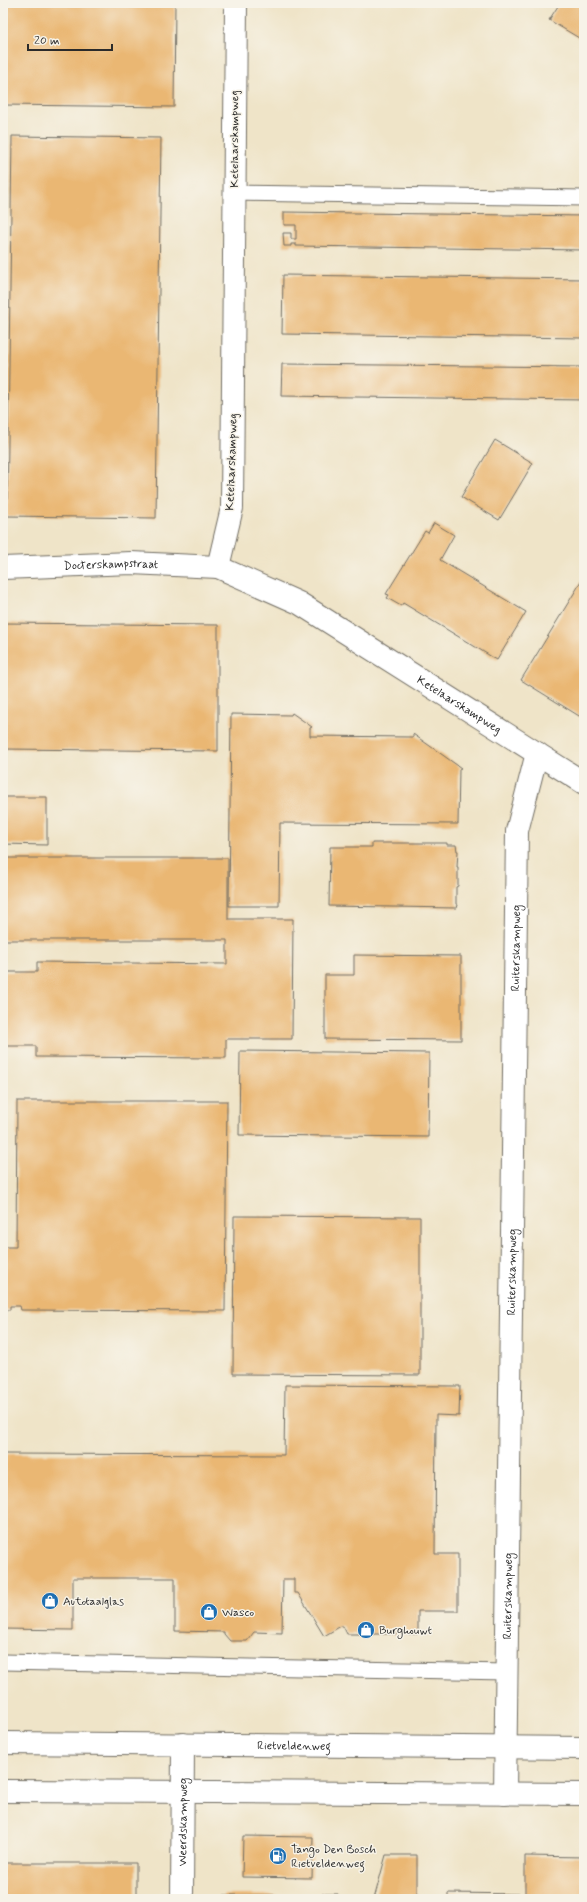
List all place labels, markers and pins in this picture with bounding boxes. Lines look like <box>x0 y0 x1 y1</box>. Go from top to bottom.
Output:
shop icon: Autotaalglas <box>40 1591 60 1611</box>
place label: Autotaalglas <box>63 1594 124 1610</box>
shop icon: Wasco <box>199 1602 219 1622</box>
place label: Wasco <box>222 1605 254 1621</box>
shop icon: Burghouwt <box>356 1620 376 1640</box>
place label: Burghouwt <box>379 1623 433 1639</box>
place label: Tango Den Bosch Rietveldenweg <box>291 1842 376 1873</box>
fuel station icon: Tango Den Bosch Rietveldenweg <box>268 1846 288 1866</box>

